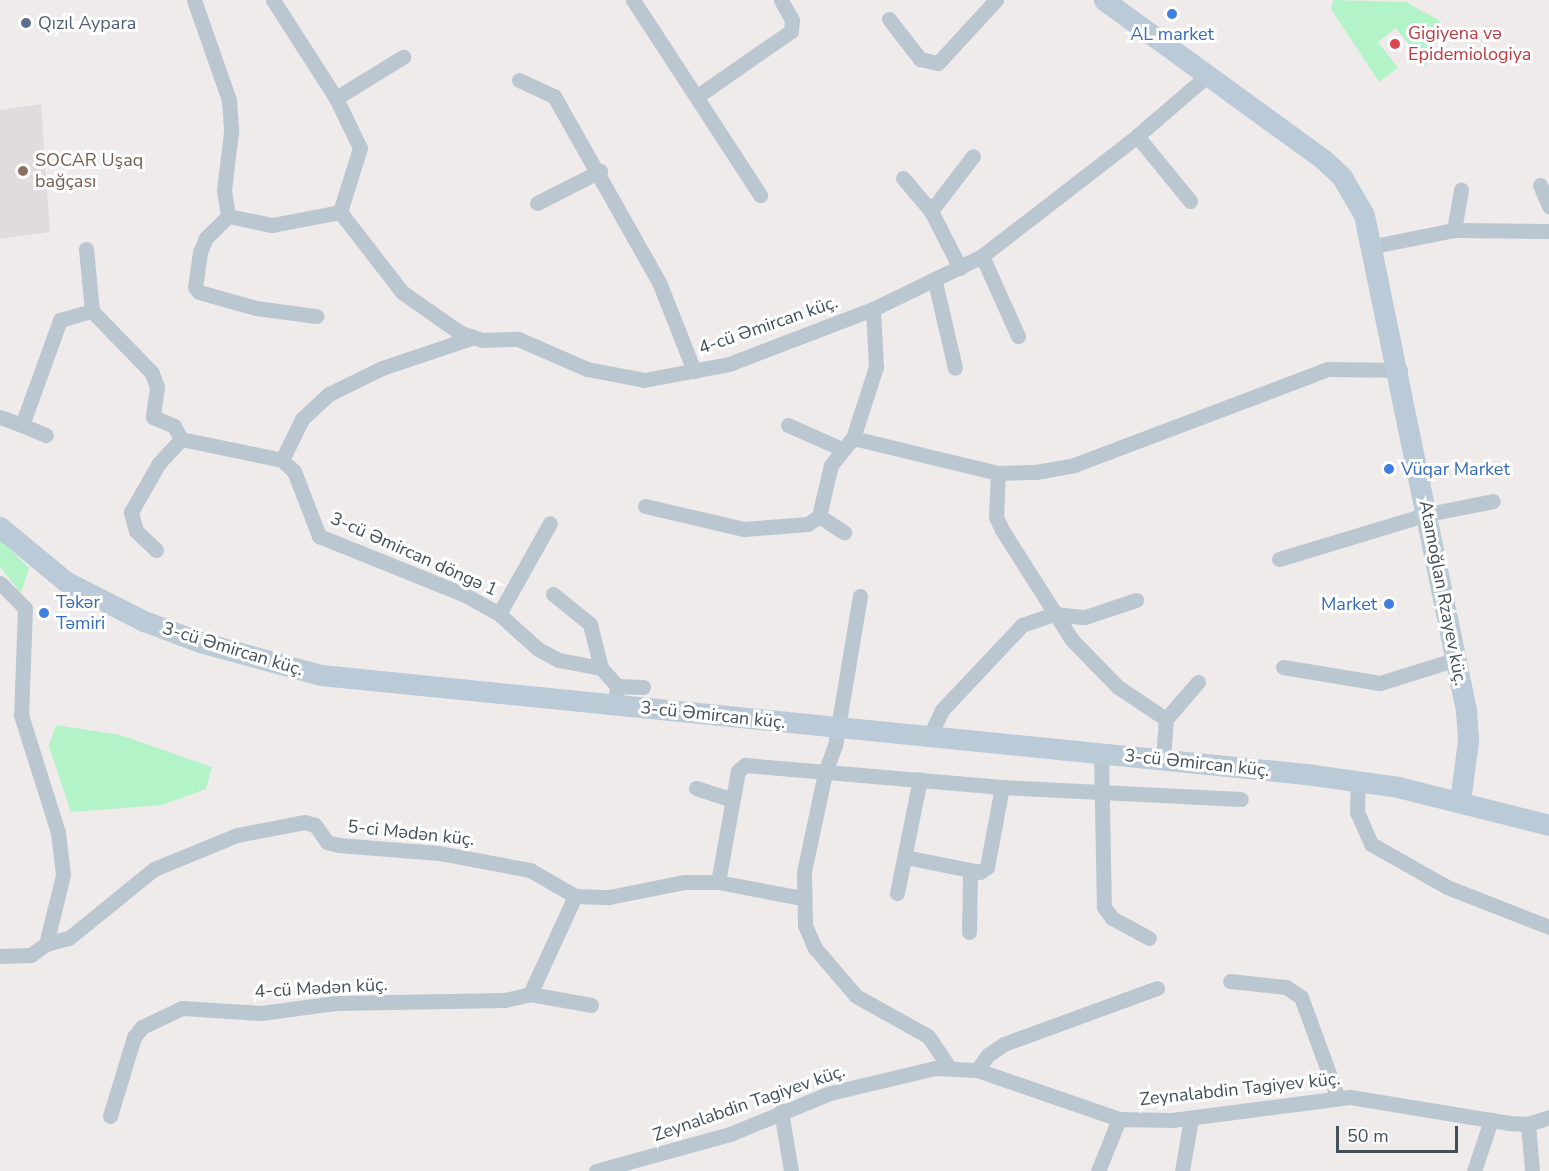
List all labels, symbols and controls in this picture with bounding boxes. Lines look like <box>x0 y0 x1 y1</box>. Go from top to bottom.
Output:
marker: AL market <box>1165 7 1179 21</box>
place label: Qızıl Aypara <box>38 12 136 34</box>
marker: Qızıl Aypara <box>19 16 33 30</box>
place label: AL market <box>1130 23 1214 45</box>
place label: Gigiyena və Epidemiologiya <box>1408 23 1531 66</box>
marker: Gigiyena və Epidemiologiya <box>1386 35 1404 53</box>
place label: SOCAR Uşaq bağçası <box>35 150 143 192</box>
marker: SOCAR Uşaq bağçası <box>16 164 30 178</box>
street label: 4-cü Əmircan küç. <box>696 291 840 359</box>
place label: Vüqar Market <box>1401 458 1510 480</box>
marker: Vüqar Market <box>1382 462 1396 476</box>
street label: Atamoğlan Rzayev küç. <box>1414 499 1472 687</box>
street label: 3-cü Əmircan döngə 1 <box>327 507 501 601</box>
place label: Təkər Təmiri <box>56 592 105 634</box>
place label: Market <box>1321 593 1377 615</box>
marker: Market <box>1382 597 1396 611</box>
marker: Təkər Təmiri <box>37 606 51 620</box>
street label: 3-cü Əmircan küç. <box>160 617 306 681</box>
street label: 3-cü Əmircan küç. <box>639 697 787 733</box>
street label: 3-cü Əmircan küç. <box>1123 745 1271 781</box>
street label: 5-ci Mədən küç. <box>347 816 475 850</box>
street label: 4-cü Mədən küç. <box>254 974 388 1002</box>
street label: Zeynalabdin Tagiyev küç. <box>650 1060 848 1146</box>
street label: Zeynalabdin Tagiyev küç. <box>1139 1068 1341 1110</box>
scale bar <box>1339 1114 1460 1152</box>
text: 50 m <box>1347 1124 1389 1148</box>

